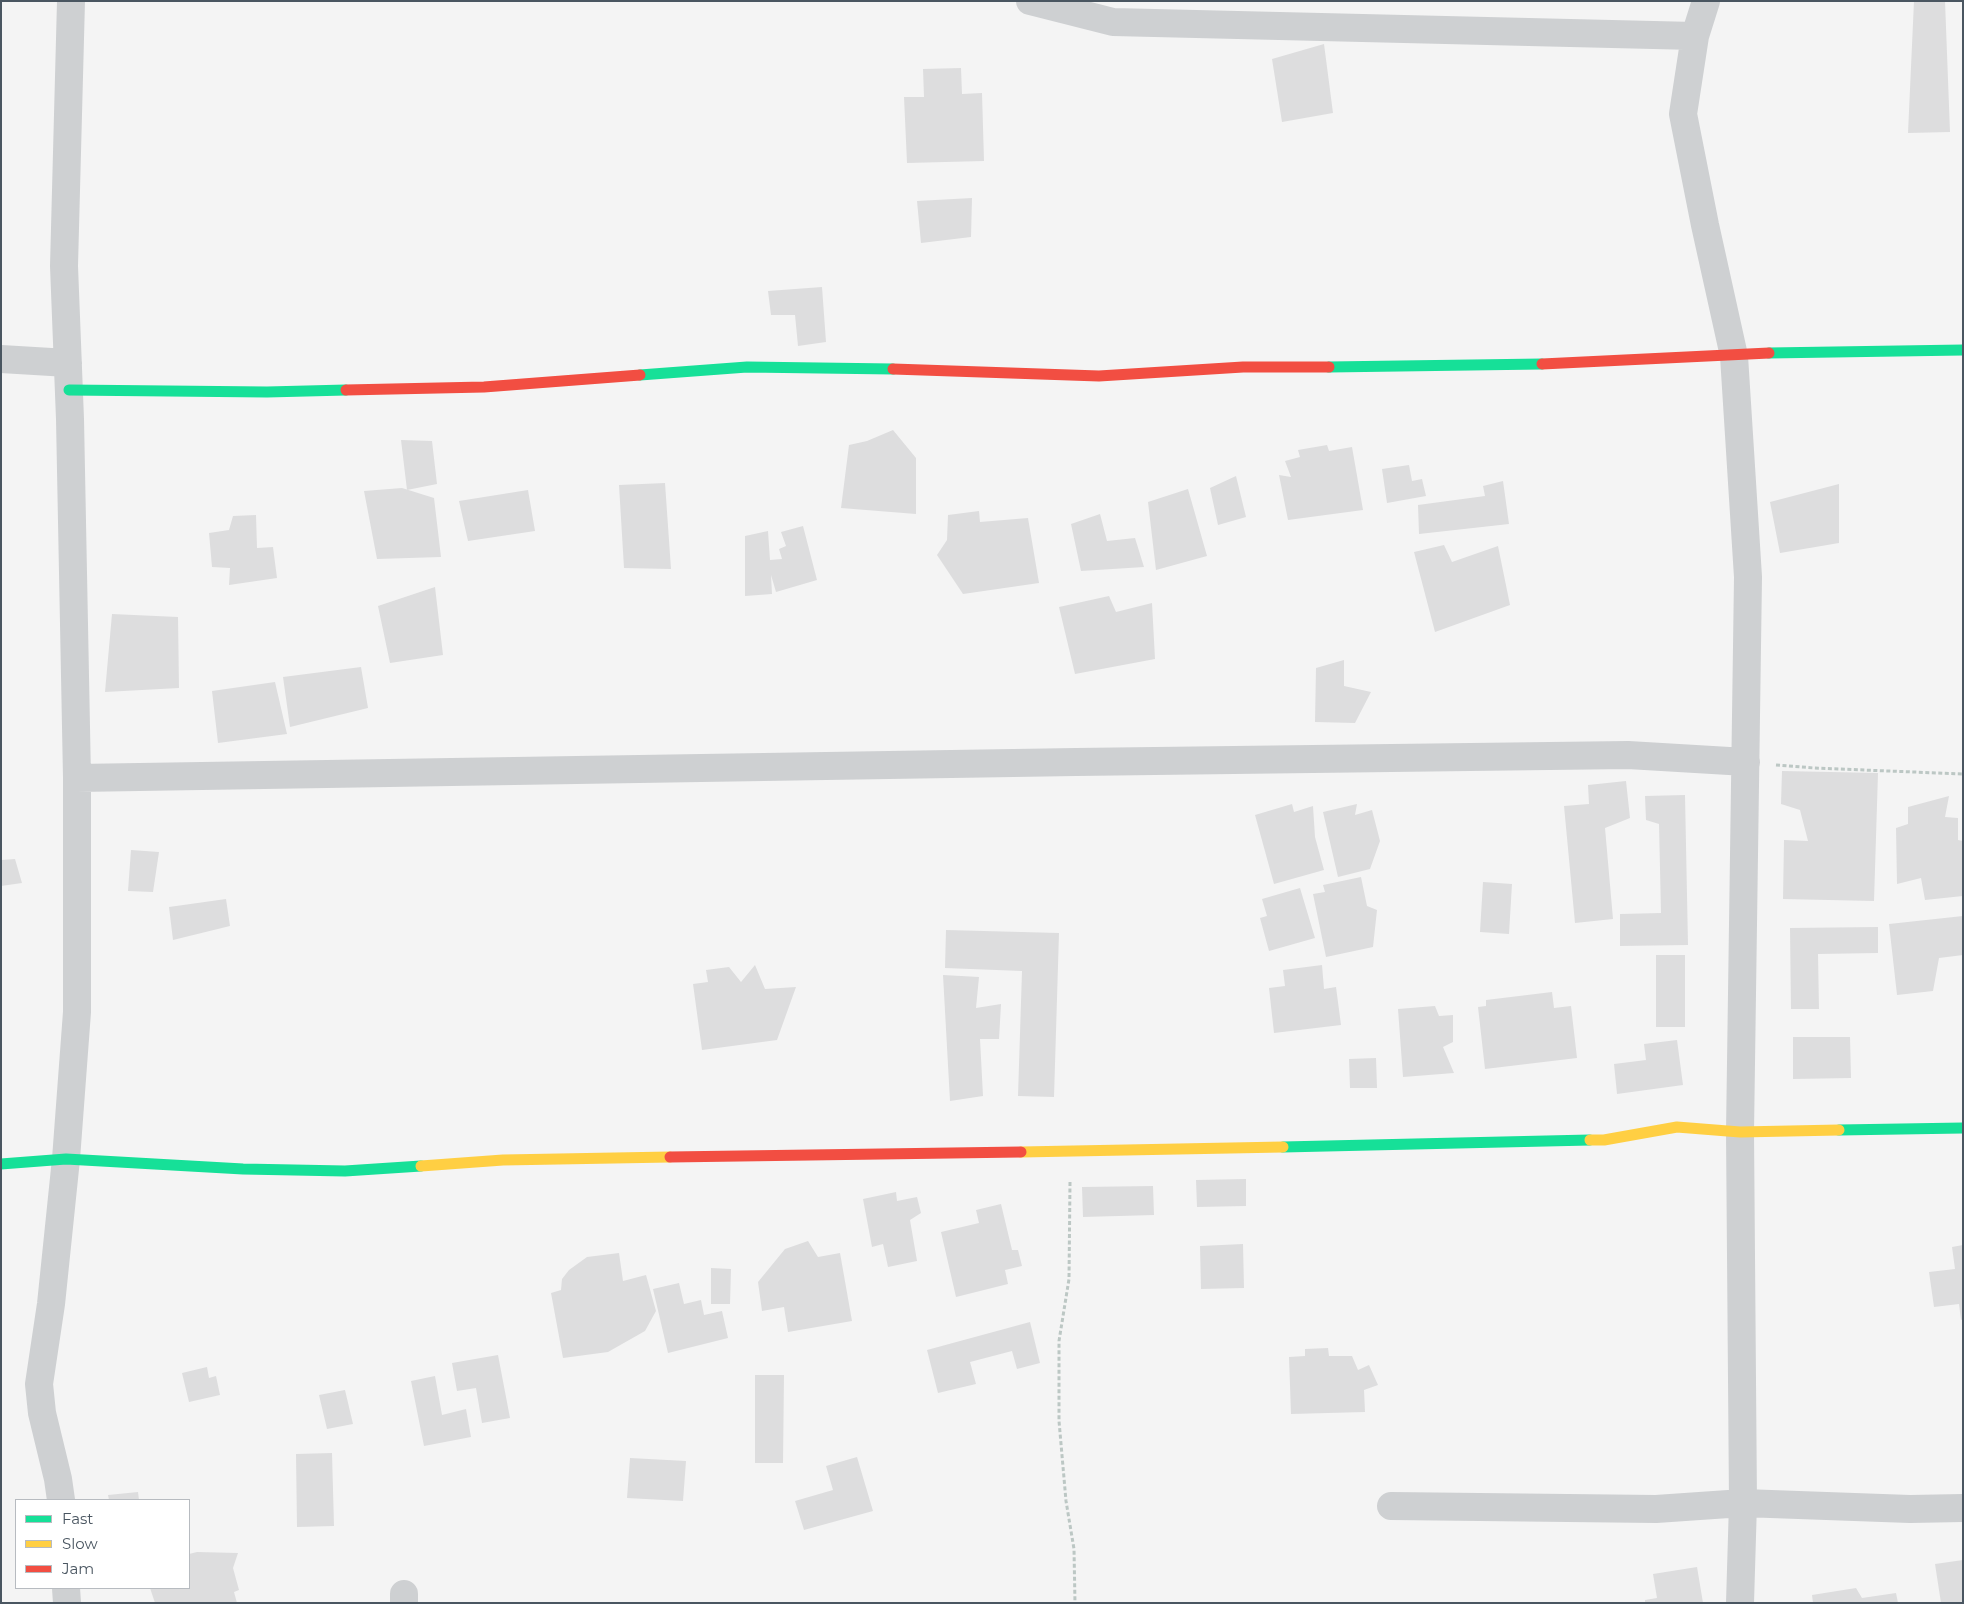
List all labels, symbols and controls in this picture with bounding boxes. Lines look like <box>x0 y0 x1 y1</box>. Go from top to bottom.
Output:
legend <box>15 1499 190 1589</box>
text: Fast <box>62 1509 93 1528</box>
text: Slow <box>62 1534 98 1553</box>
text: Jam <box>62 1559 94 1578</box>

